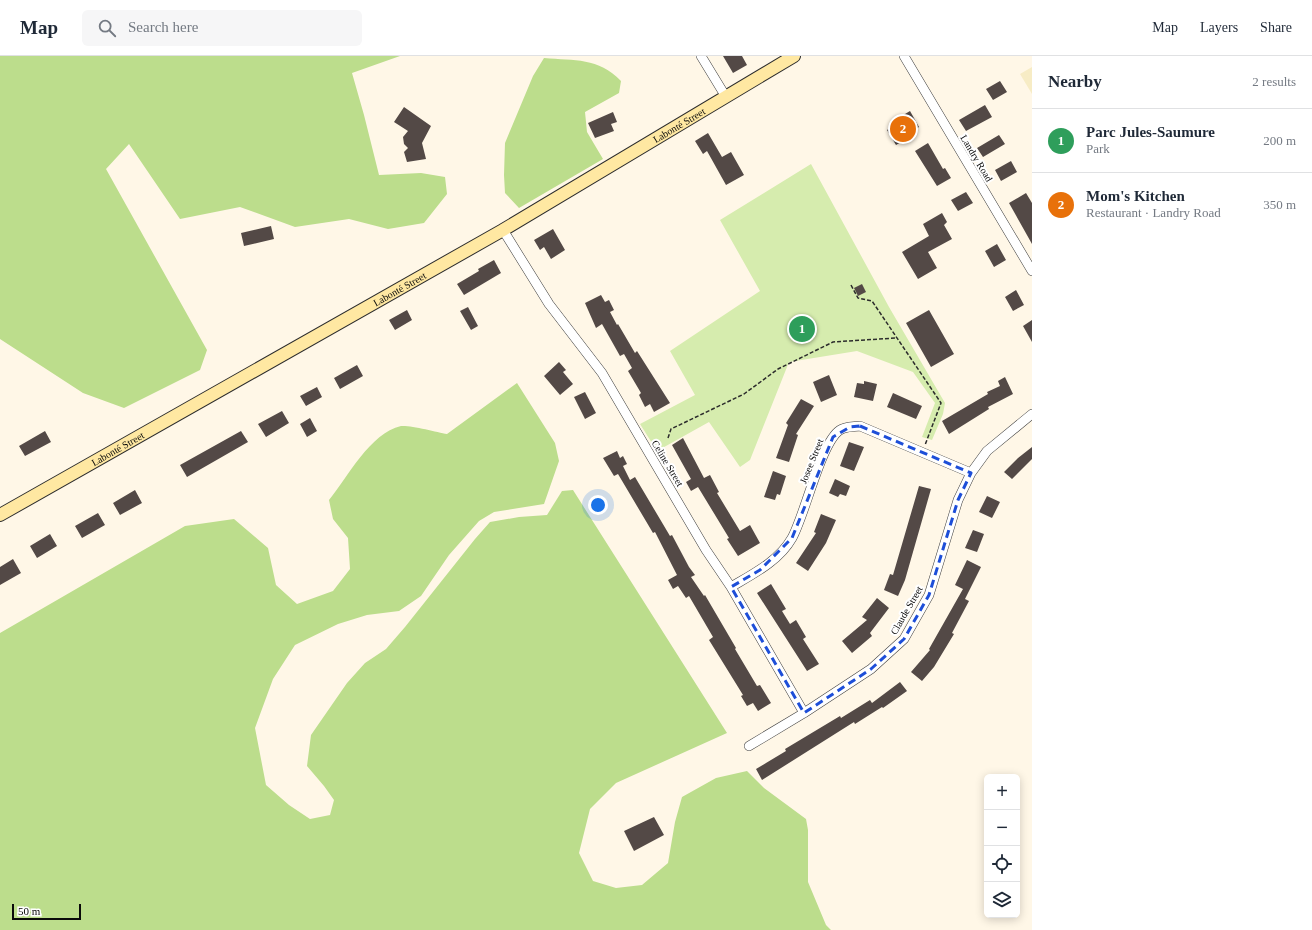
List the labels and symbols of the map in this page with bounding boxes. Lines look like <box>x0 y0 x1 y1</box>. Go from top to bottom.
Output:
street label: Labonté Street <box>651 105 707 145</box>
pin: 2 <box>890 114 916 144</box>
street label: Landry Road <box>958 133 995 184</box>
street label: Labonté Street <box>371 270 428 308</box>
pin: 1 <box>789 314 815 344</box>
street label: Labonté Street <box>89 430 146 468</box>
street label: Josee Street <box>797 437 826 485</box>
street label: Celine Street <box>649 438 686 489</box>
your location <box>588 495 608 515</box>
street label: Claude Street <box>888 584 925 636</box>
scale bar <box>12 902 81 921</box>

